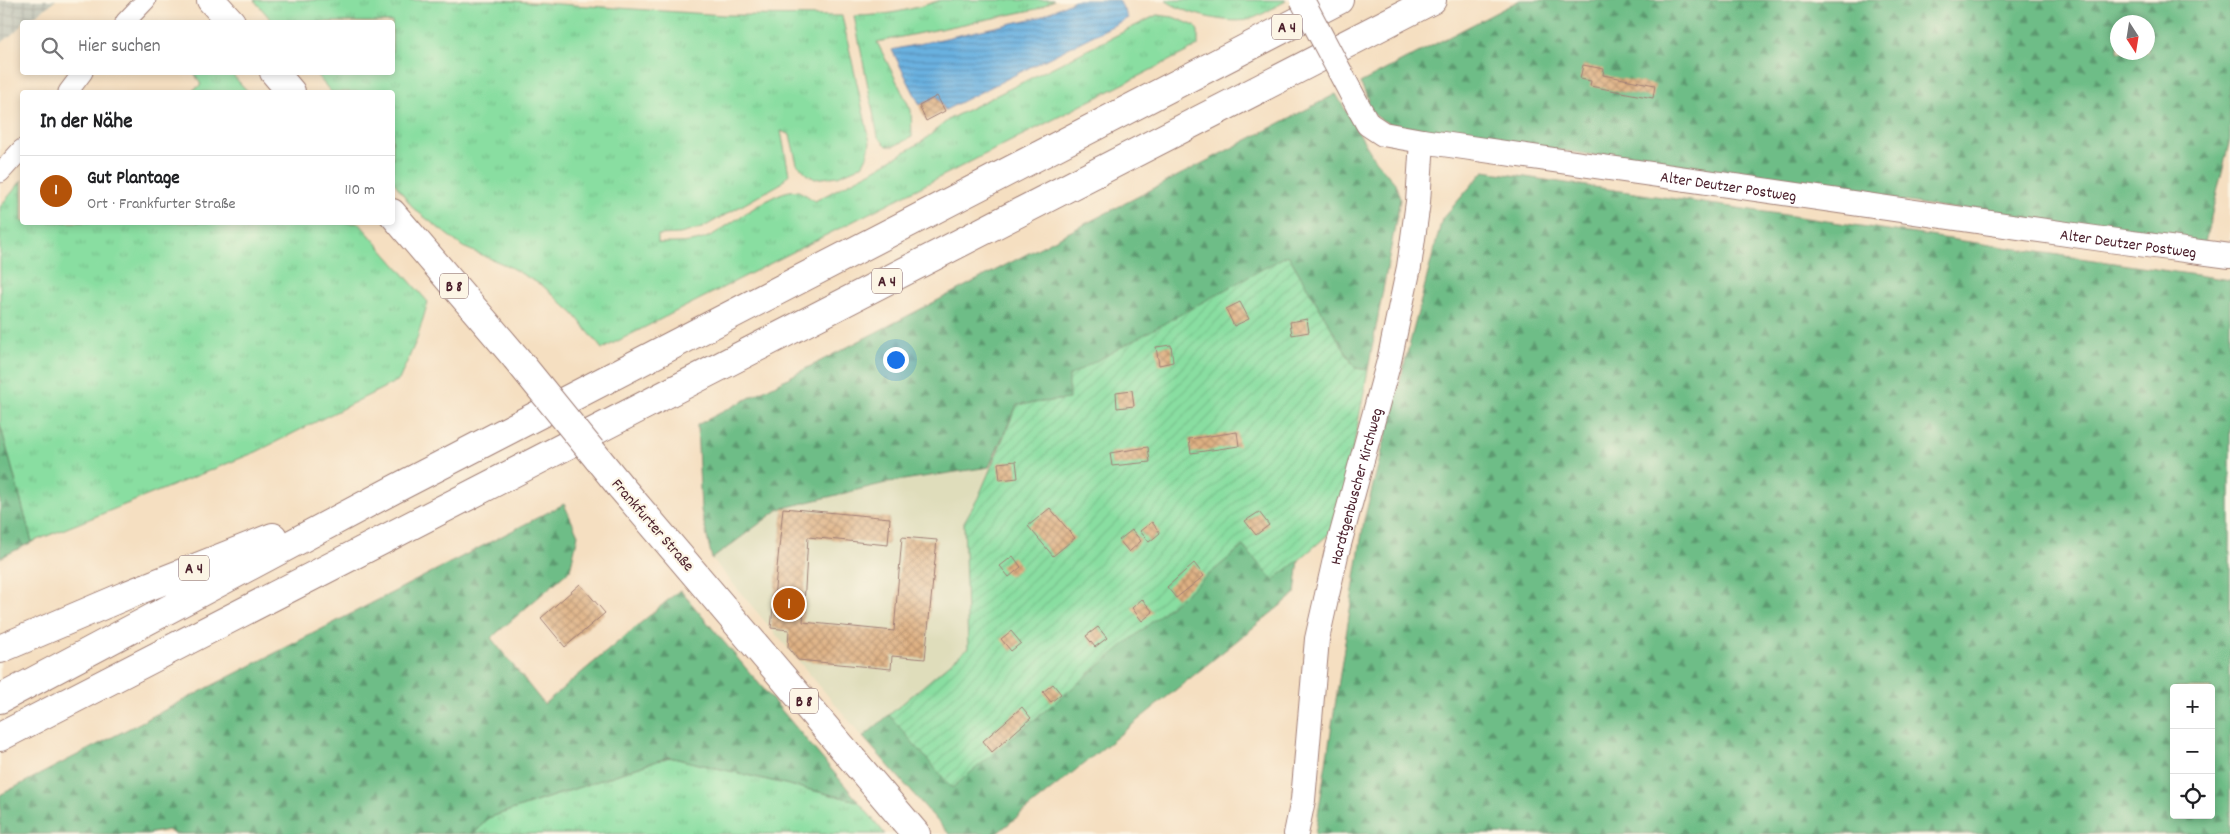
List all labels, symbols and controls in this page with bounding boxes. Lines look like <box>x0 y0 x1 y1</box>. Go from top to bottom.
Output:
road number: A 4 <box>1272 15 1302 40</box>
north arrow <box>2110 15 2155 60</box>
search box <box>20 20 395 75</box>
icon: search <box>38 34 66 62</box>
text: Hier suchen <box>78 34 161 61</box>
text: In der Nähe <box>40 108 132 138</box>
text: Gut Plantage <box>87 166 180 193</box>
street label: Alter Deutzer Postweg <box>1659 166 1798 209</box>
text: 1 <box>54 179 58 202</box>
text: 110 m <box>345 179 375 202</box>
text: Ort · Frankfurter Straße <box>87 193 236 216</box>
street label: Alter Deutzer Postweg <box>2058 224 2198 265</box>
road number: A 4 <box>872 268 902 294</box>
road number: B 8 <box>440 274 468 298</box>
your location <box>883 347 909 373</box>
street label: Hardtgenbuscher Kirchweg <box>1325 405 1390 567</box>
street label: Frankfurter Straße <box>605 474 699 577</box>
road number: A 4 <box>179 556 209 580</box>
pin: 1 <box>773 585 805 623</box>
map controls <box>2170 684 2215 819</box>
button: + <box>2170 684 2215 729</box>
road number: B 8 <box>790 688 818 714</box>
button: − <box>2170 729 2215 774</box>
button: locate <box>2170 774 2215 819</box>

